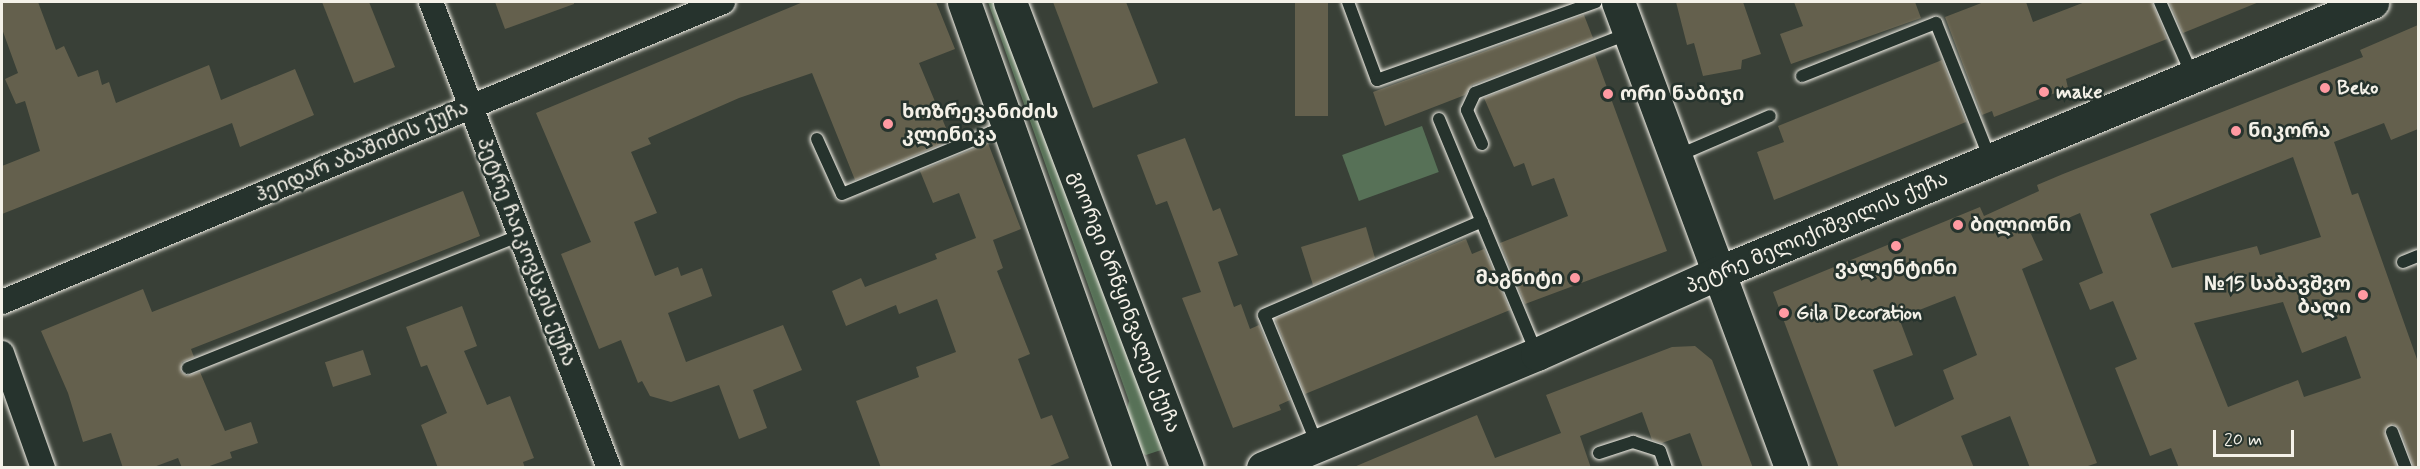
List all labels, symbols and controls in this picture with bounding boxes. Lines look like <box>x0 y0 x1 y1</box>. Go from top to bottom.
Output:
place label: Beko <box>2337 76 2378 100</box>
place label: make <box>2056 80 2102 104</box>
marker: Beko <box>2318 81 2332 95</box>
place label: ორი ნაბიჯი <box>1620 82 1744 106</box>
marker: make <box>2037 85 2051 99</box>
marker: ორი ნაბიჯი <box>1601 87 1615 101</box>
street label: ჰეიდარ აბაშიძის ქუჩა <box>252 96 472 208</box>
place label: ხოზრევანიძის კლინიკა <box>902 100 1058 147</box>
marker: ხოზრევანიძის კლინიკა <box>879 115 897 133</box>
place label: ნიკორა <box>2248 119 2330 143</box>
marker: ნიკორა <box>2229 124 2243 138</box>
street label: პეტრე ჩაიკოვსკის ქუჩა <box>471 134 581 370</box>
street label: პეტრე მელიქიშვილის ქუჩა <box>1682 167 1952 299</box>
street label: გიორგი ბრწყინვალეს ქუჩა <box>1063 168 1185 436</box>
place label: ბილიონი <box>1970 213 2071 237</box>
marker: ბილიონი <box>1951 218 1965 232</box>
marker: ვალენტინი <box>1889 239 1903 253</box>
place label: ვალენტინი <box>1835 256 1957 280</box>
place label: მაგნიტი <box>1475 266 1563 290</box>
marker: მაგნიტი <box>1568 271 1582 285</box>
place label: №15 საბავშვო ბაღი <box>2205 272 2351 319</box>
marker: №15 საბავშვო ბაღი <box>2356 288 2370 302</box>
place label: Gila Decoration <box>1796 301 1925 325</box>
marker: Gila Decoration <box>1777 306 1791 320</box>
scale bar <box>2216 418 2297 456</box>
text: 20 m <box>2224 428 2262 452</box>

